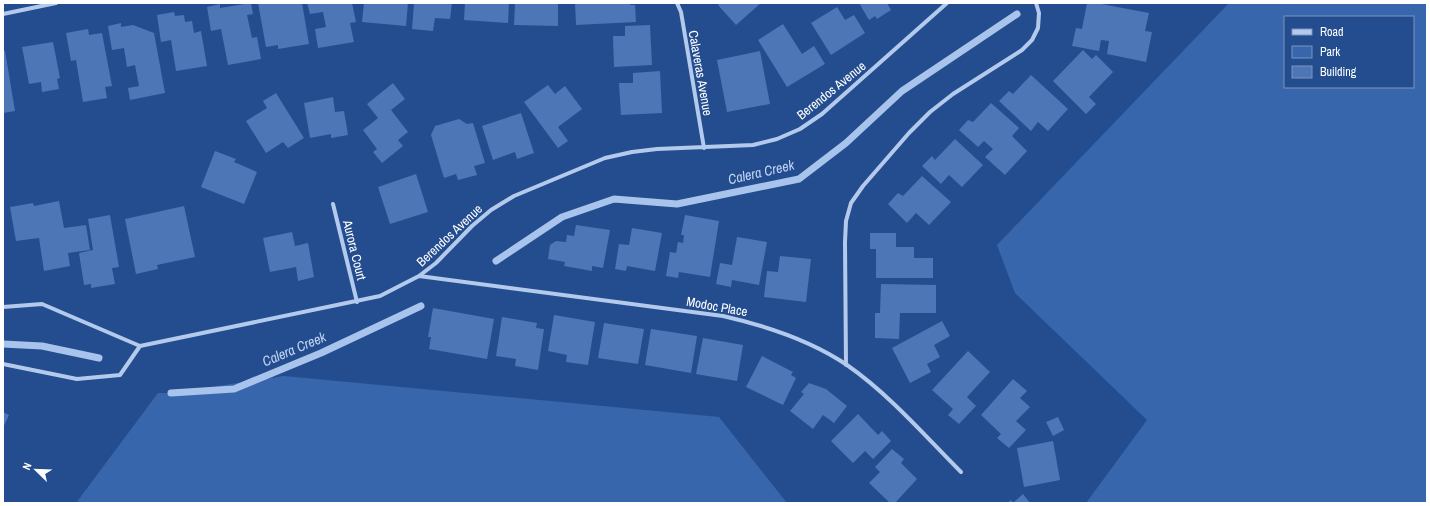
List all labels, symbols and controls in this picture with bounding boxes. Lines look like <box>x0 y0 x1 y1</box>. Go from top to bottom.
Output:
legend <box>1284 16 1414 88</box>
text: Road <box>1320 24 1344 40</box>
street label: Calaveras Avenue <box>685 29 716 117</box>
text: Park <box>1320 44 1340 60</box>
street label: Berendos Avenue <box>793 57 869 123</box>
text: Building <box>1320 64 1357 80</box>
water label: Calera Creek <box>726 155 797 188</box>
street label: Berendos Avenue <box>413 200 486 270</box>
street label: Aurora Court <box>339 217 370 282</box>
street label: Modoc Place <box>685 293 749 320</box>
water label: Calera Creek <box>259 327 330 370</box>
north arrow <box>16 450 56 490</box>
text: N <box>19 460 35 472</box>

